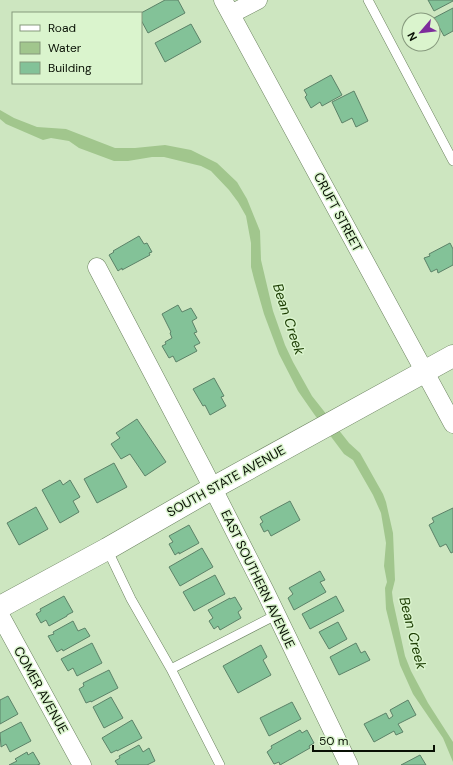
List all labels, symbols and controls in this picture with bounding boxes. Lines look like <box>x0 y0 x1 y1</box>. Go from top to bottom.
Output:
legend <box>12 12 142 84</box>
north arrow <box>401 12 441 52</box>
text: Road <box>48 20 76 36</box>
text: N <box>404 30 420 44</box>
text: Water <box>48 40 82 56</box>
text: Building <box>48 60 92 76</box>
street label: CRUFT STREET <box>310 169 366 255</box>
water label: Bean Creek <box>269 281 309 358</box>
street label: SOUTH STATE AVENUE <box>164 441 288 521</box>
street label: EAST SOUTHERN AVENUE <box>217 507 299 651</box>
water label: Bean Creek <box>395 595 431 672</box>
street label: COMER AVENUE <box>10 643 72 737</box>
scale bar <box>313 727 434 753</box>
text: 50 m <box>319 733 348 749</box>

